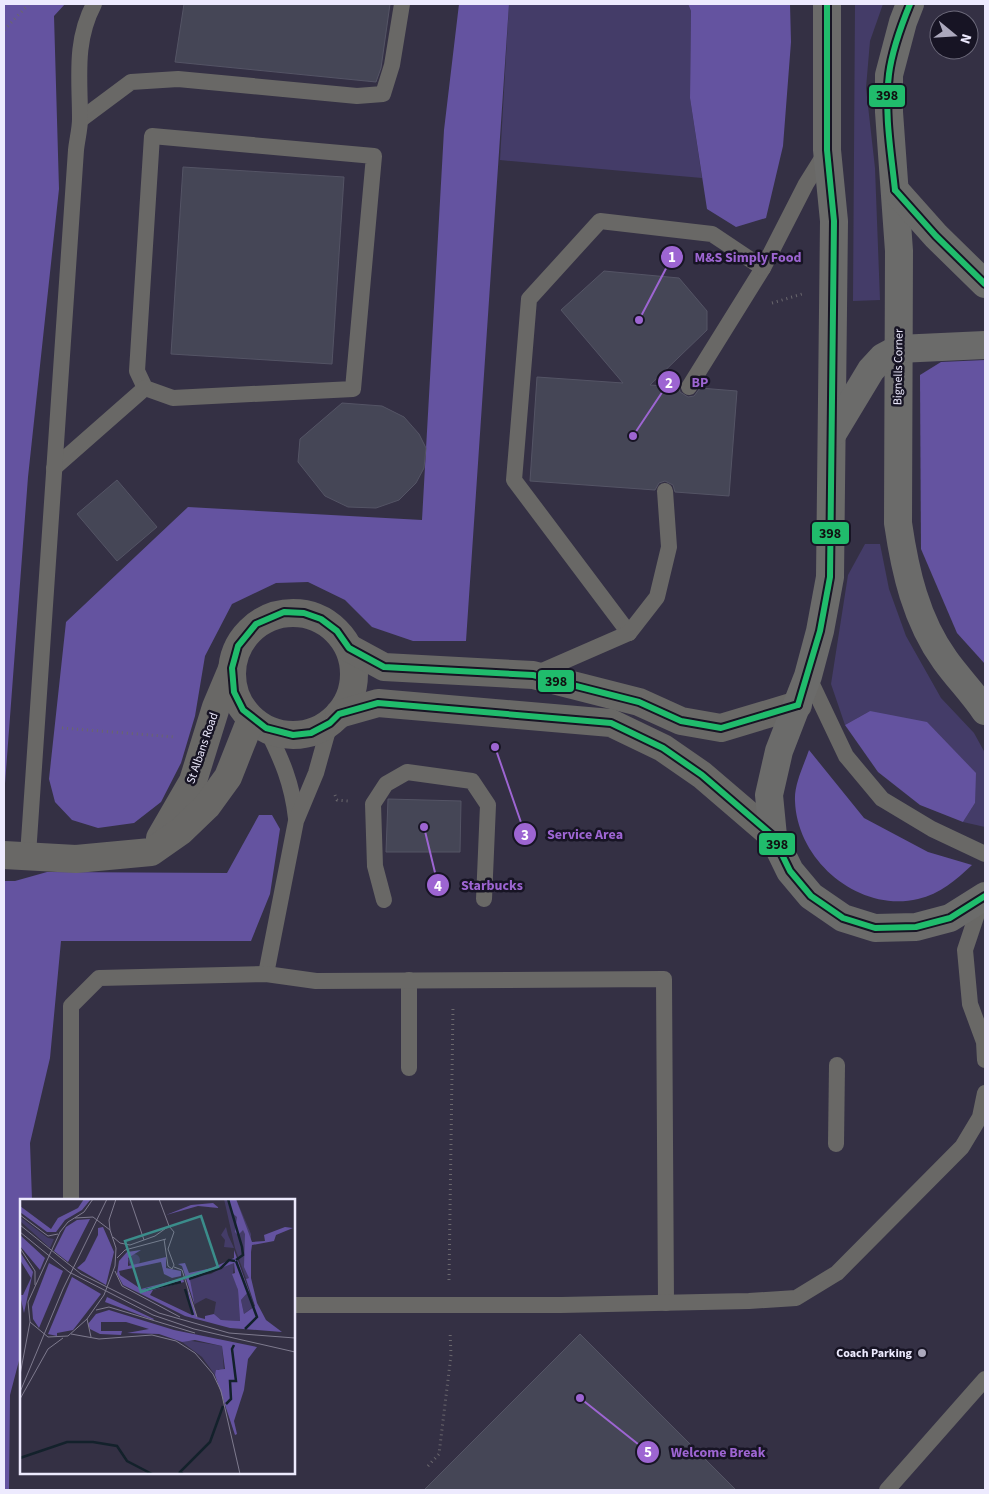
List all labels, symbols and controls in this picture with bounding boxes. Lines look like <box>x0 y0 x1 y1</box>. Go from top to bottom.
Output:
north arrow <box>929 10 979 60</box>
text: N <box>954 31 976 46</box>
line badge: 398 <box>868 84 906 108</box>
text: 398 <box>876 86 898 106</box>
callout: M&S Simply Food <box>659 242 811 271</box>
text: 1 <box>668 247 676 268</box>
text: M&S Simply Food <box>695 248 802 268</box>
street label: Bignells Corner <box>889 328 908 405</box>
callout: BP <box>656 368 718 397</box>
text: 2 <box>665 373 673 394</box>
text: BP <box>692 373 708 393</box>
line badge: 398 <box>811 521 850 545</box>
text: 398 <box>819 524 841 544</box>
line badge: 398 <box>537 669 575 693</box>
text: 398 <box>545 672 567 692</box>
street label: St Albans Road <box>182 710 223 786</box>
callout: Service Area <box>512 820 633 849</box>
text: 3 <box>521 825 529 846</box>
text: Service Area <box>547 825 623 845</box>
line badge: 398 <box>758 832 796 856</box>
text: 398 <box>766 835 788 855</box>
callout: Starbucks <box>426 871 533 900</box>
text: 4 <box>434 876 442 897</box>
text: Starbucks <box>461 876 523 896</box>
inset map <box>20 1199 295 1474</box>
place label: Coach Parking <box>836 1345 913 1362</box>
marker: Coach Parking <box>916 1347 928 1359</box>
callout: Welcome Break <box>635 1437 775 1466</box>
text: 5 <box>644 1442 652 1463</box>
text: Welcome Break <box>671 1443 766 1463</box>

